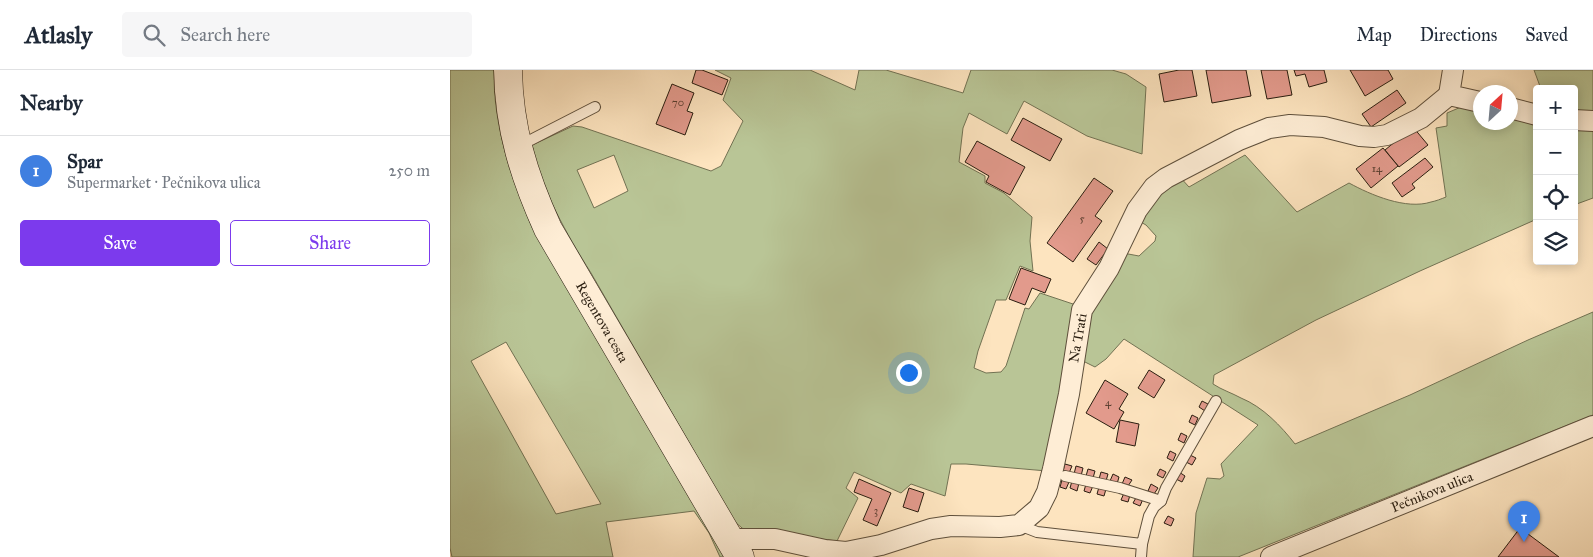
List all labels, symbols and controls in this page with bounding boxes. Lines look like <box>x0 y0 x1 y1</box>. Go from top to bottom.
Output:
search box <box>122 12 472 57</box>
text: Atlasly <box>25 20 92 50</box>
icon: search <box>140 21 168 49</box>
text: Search here <box>180 23 270 46</box>
text: Map <box>1356 24 1392 46</box>
text: Directions <box>1420 24 1497 46</box>
text: Saved <box>1525 24 1568 46</box>
north arrow <box>1473 85 1518 130</box>
map controls <box>1533 85 1578 265</box>
button: + <box>1533 85 1578 130</box>
text: Nearby <box>20 90 83 116</box>
house number: 70 <box>672 96 684 109</box>
button: − <box>1533 130 1578 175</box>
text: Spar <box>67 150 103 173</box>
text: 1 <box>33 161 39 180</box>
text: 250 m <box>389 161 430 180</box>
house number: 14 <box>1372 162 1383 175</box>
text: Supermarket · Pečnikova ulica <box>67 173 261 192</box>
button: locate <box>1533 175 1578 220</box>
house number: 5 <box>1079 212 1085 225</box>
button: Save <box>20 220 220 266</box>
button: Share <box>230 220 430 266</box>
button: layers <box>1533 220 1578 265</box>
street label: Regentova cesta <box>572 278 632 366</box>
street label: Na Trati <box>1065 312 1091 364</box>
your location <box>896 360 922 386</box>
house number: 4 <box>1105 396 1112 409</box>
street label: Pečnikova ulica <box>1389 468 1475 516</box>
pin: 1 <box>1508 501 1540 542</box>
house number: 3 <box>874 504 878 517</box>

